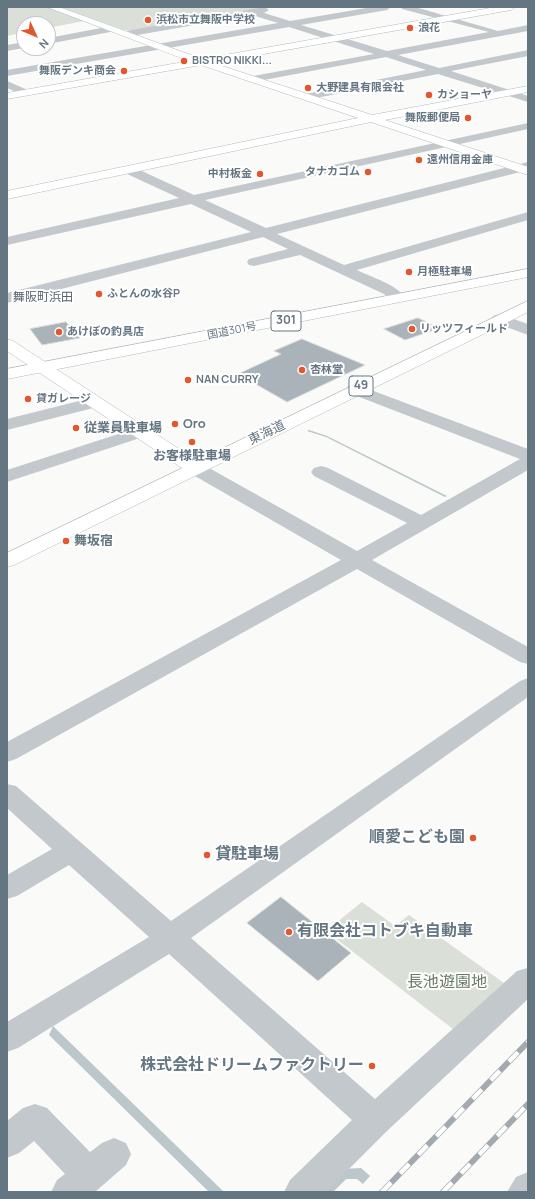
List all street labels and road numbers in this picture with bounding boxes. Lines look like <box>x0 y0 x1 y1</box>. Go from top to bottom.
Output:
road number: 301 <box>271 311 301 331</box>
street label: 国道301号 <box>206 320 258 342</box>
road number: 49 <box>349 376 373 396</box>
street label: 東海道 <box>246 417 288 449</box>

